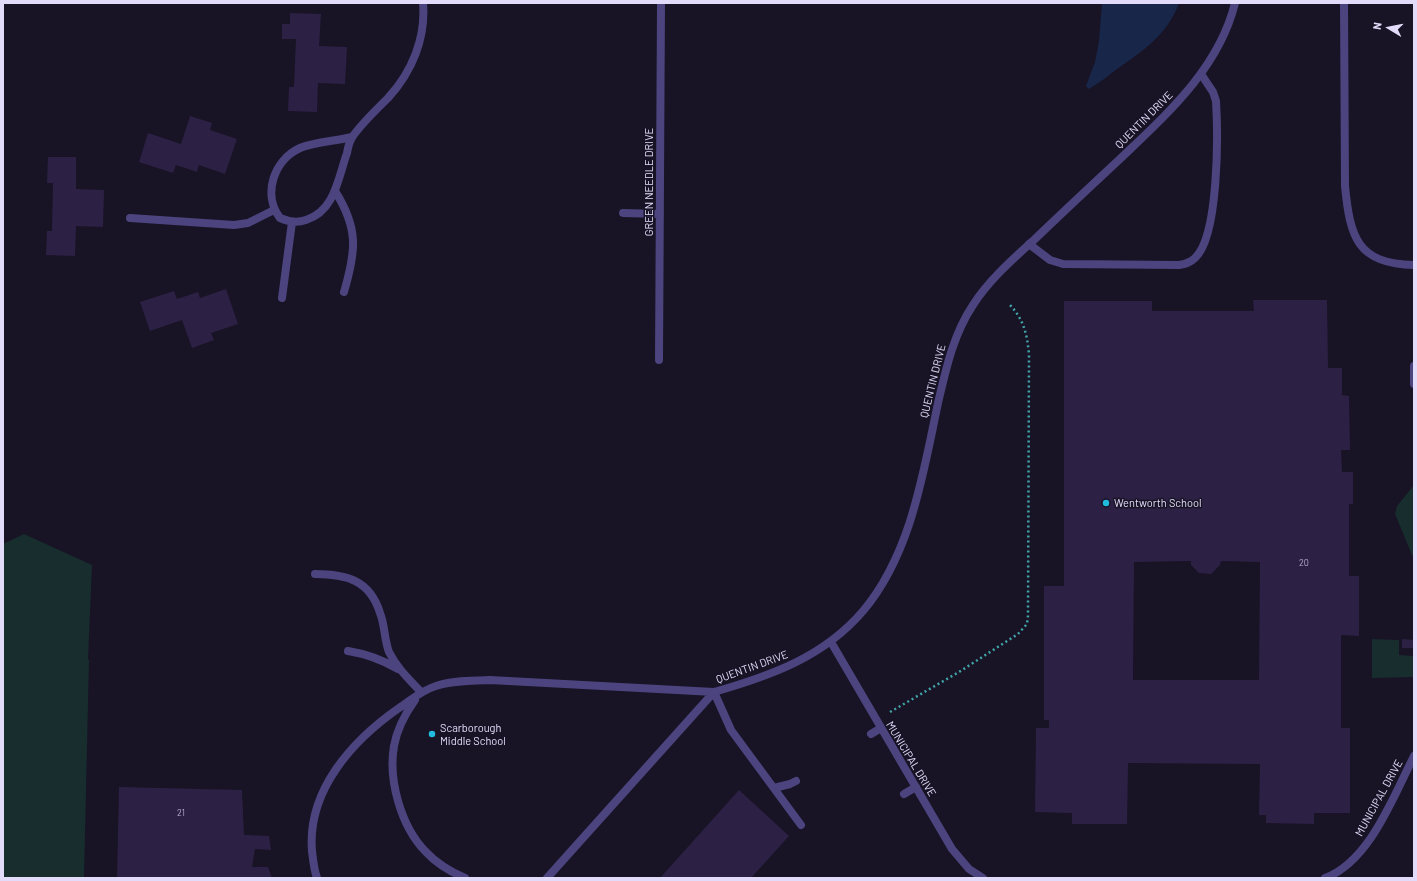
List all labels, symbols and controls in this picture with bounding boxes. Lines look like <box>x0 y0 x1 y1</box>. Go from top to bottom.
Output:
north arrow <box>1369 8 1409 48</box>
text: N <box>1370 21 1384 31</box>
street label: QUENTIN DRIVE <box>1113 89 1175 151</box>
street label: GREEN NEEDLE DRIVE <box>642 128 656 236</box>
street label: QUENTIN DRIVE <box>917 343 949 419</box>
place label: Wentworth School <box>1114 496 1201 510</box>
marker: Wentworth School <box>1101 498 1111 508</box>
house number: 20 <box>1299 558 1309 568</box>
street label: QUENTIN DRIVE <box>714 648 790 686</box>
street label: MUNICIPAL DRIVE <box>883 719 939 799</box>
place label: Scarborough Middle School <box>440 721 506 747</box>
marker: Scarborough Middle School <box>427 729 437 739</box>
street label: MUNICIPAL DRIVE <box>1352 757 1406 839</box>
house number: 21 <box>177 808 185 818</box>

